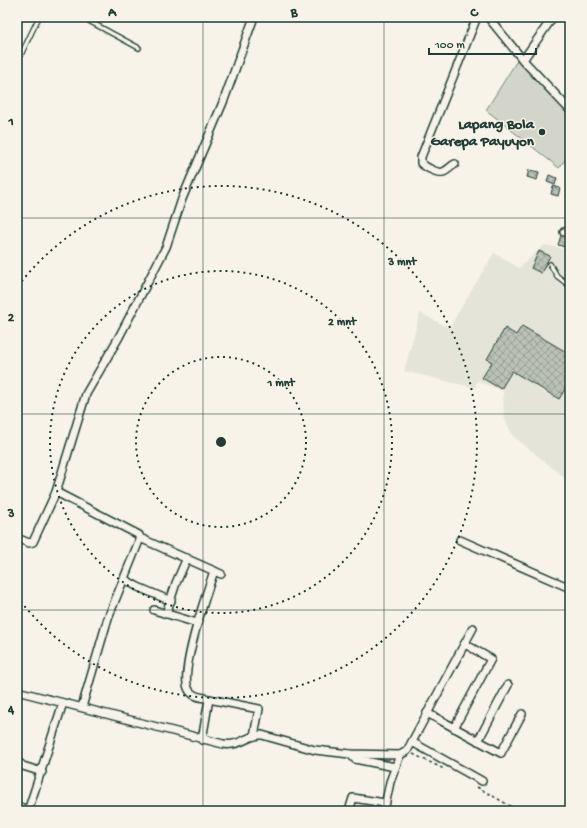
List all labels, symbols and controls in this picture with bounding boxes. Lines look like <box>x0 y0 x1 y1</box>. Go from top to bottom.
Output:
text: A <box>107 6 117 21</box>
text: B <box>290 6 299 21</box>
text: C <box>469 6 479 21</box>
scale bar <box>429 30 536 56</box>
text: 100 m <box>434 39 465 53</box>
text: 1 <box>7 115 14 130</box>
place label: Lapang Bola Garepa Payuyon <box>431 116 535 151</box>
marker: Lapang Bola Garepa Payuyon <box>537 127 547 137</box>
text: 3 mnt <box>387 256 417 270</box>
text: 2 <box>8 311 15 326</box>
text: 2 mnt <box>328 316 357 330</box>
text: 1 mnt <box>267 377 296 391</box>
centre of rings <box>214 435 228 449</box>
text: 3 <box>7 507 15 522</box>
text: 4 <box>7 703 15 718</box>

